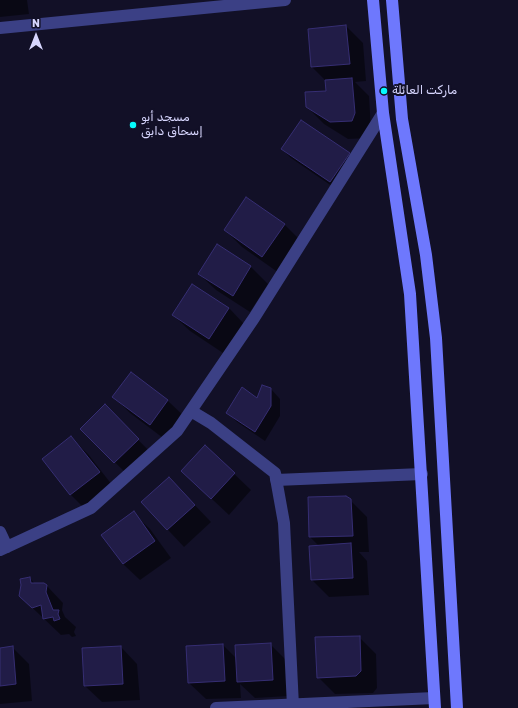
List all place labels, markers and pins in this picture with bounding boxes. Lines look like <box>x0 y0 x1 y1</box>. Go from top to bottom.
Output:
place label: ماركت العائلة <box>392 84 457 98</box>
marker: ماركت العائلة <box>379 86 389 96</box>
place label: مسجد أبو إسحاق دابق <box>141 111 203 139</box>
marker: مسجد أبو إسحاق دابق <box>128 120 138 130</box>

